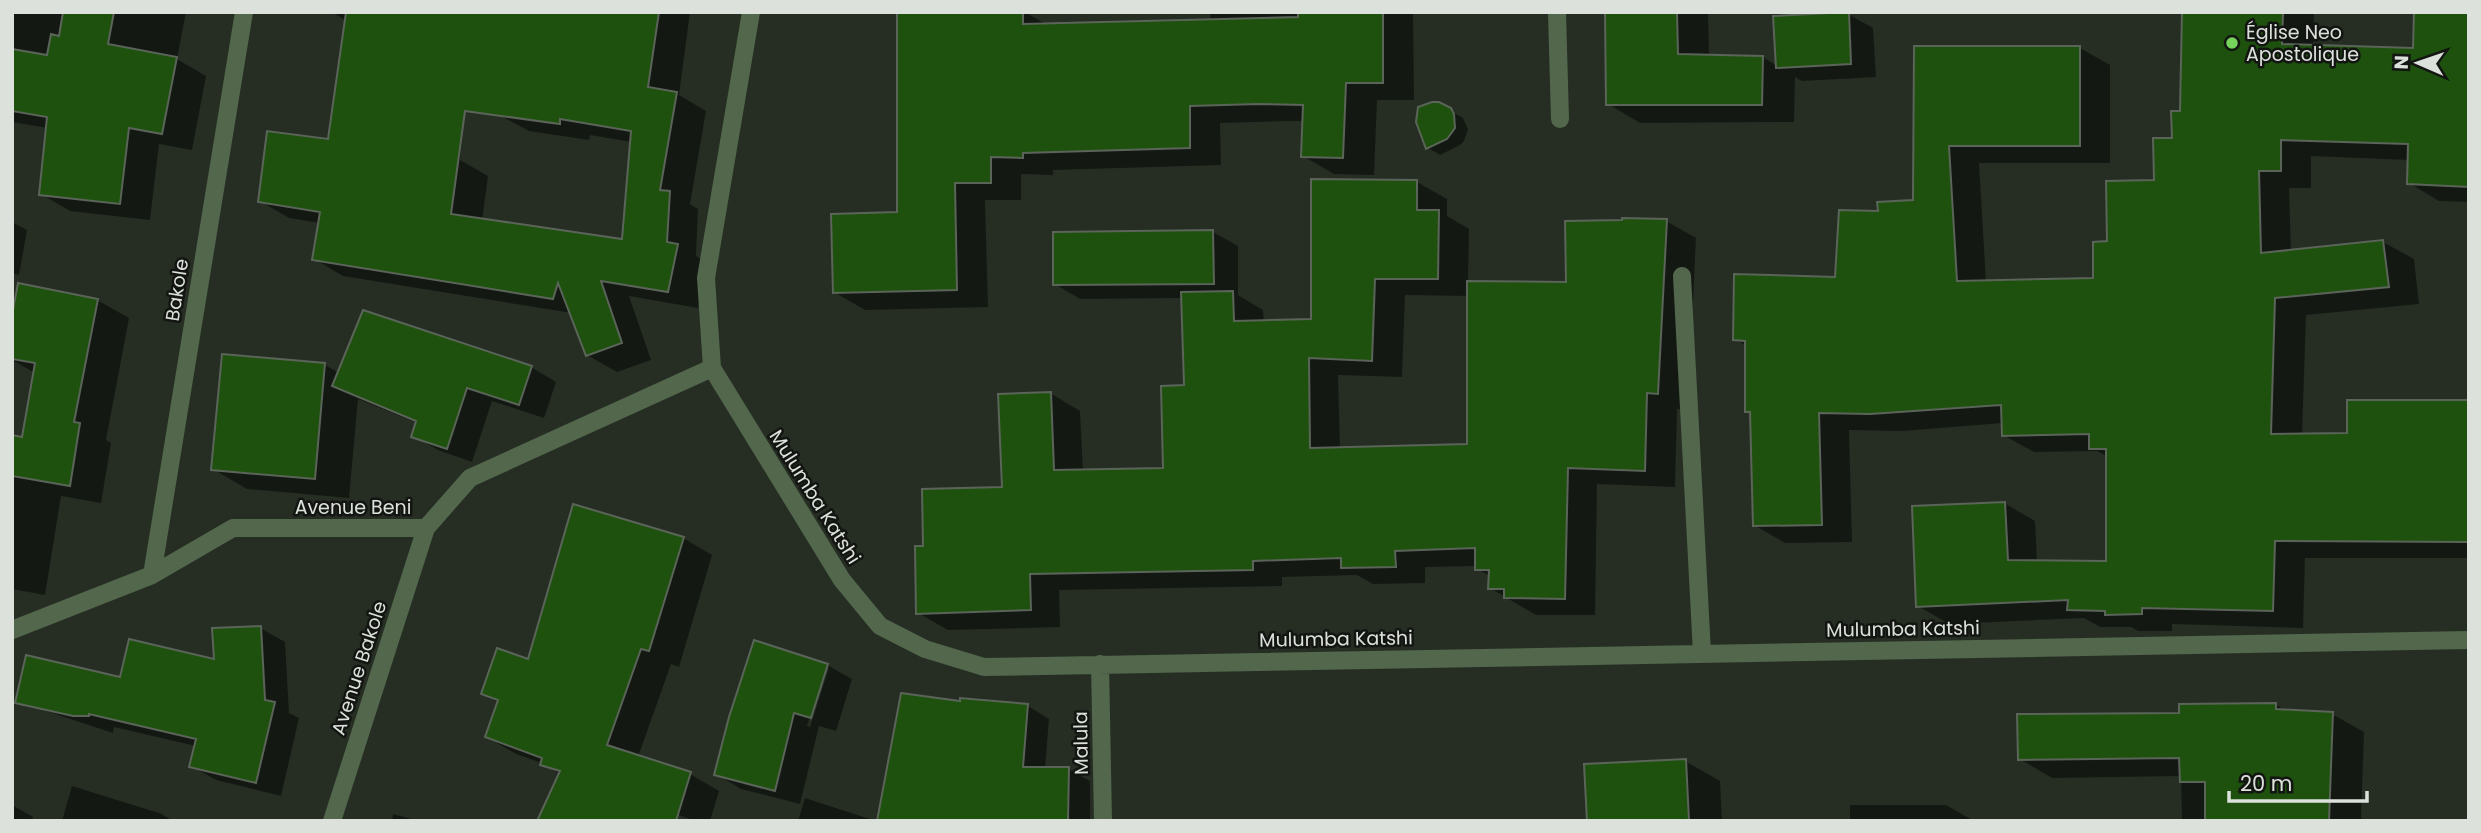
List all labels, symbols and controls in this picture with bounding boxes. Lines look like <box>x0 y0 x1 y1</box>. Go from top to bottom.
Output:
place label: Église Neo Apostolique <box>2246 19 2359 68</box>
north arrow <box>2383 28 2453 98</box>
marker: Église Neo Apostolique <box>2224 35 2240 51</box>
text: N <box>2388 55 2415 70</box>
street label: Bakole <box>159 257 195 323</box>
street label: Mulumba Katshi <box>763 425 867 569</box>
street label: Avenue Beni <box>295 494 411 521</box>
street label: Avenue Bakole <box>325 598 393 738</box>
street label: Mulumba Katshi <box>1826 614 1980 644</box>
street label: Mulumba Katshi <box>1259 624 1413 654</box>
street label: Malula <box>1067 711 1095 775</box>
scale bar <box>2229 760 2367 804</box>
text: 20 m <box>2240 769 2293 798</box>

